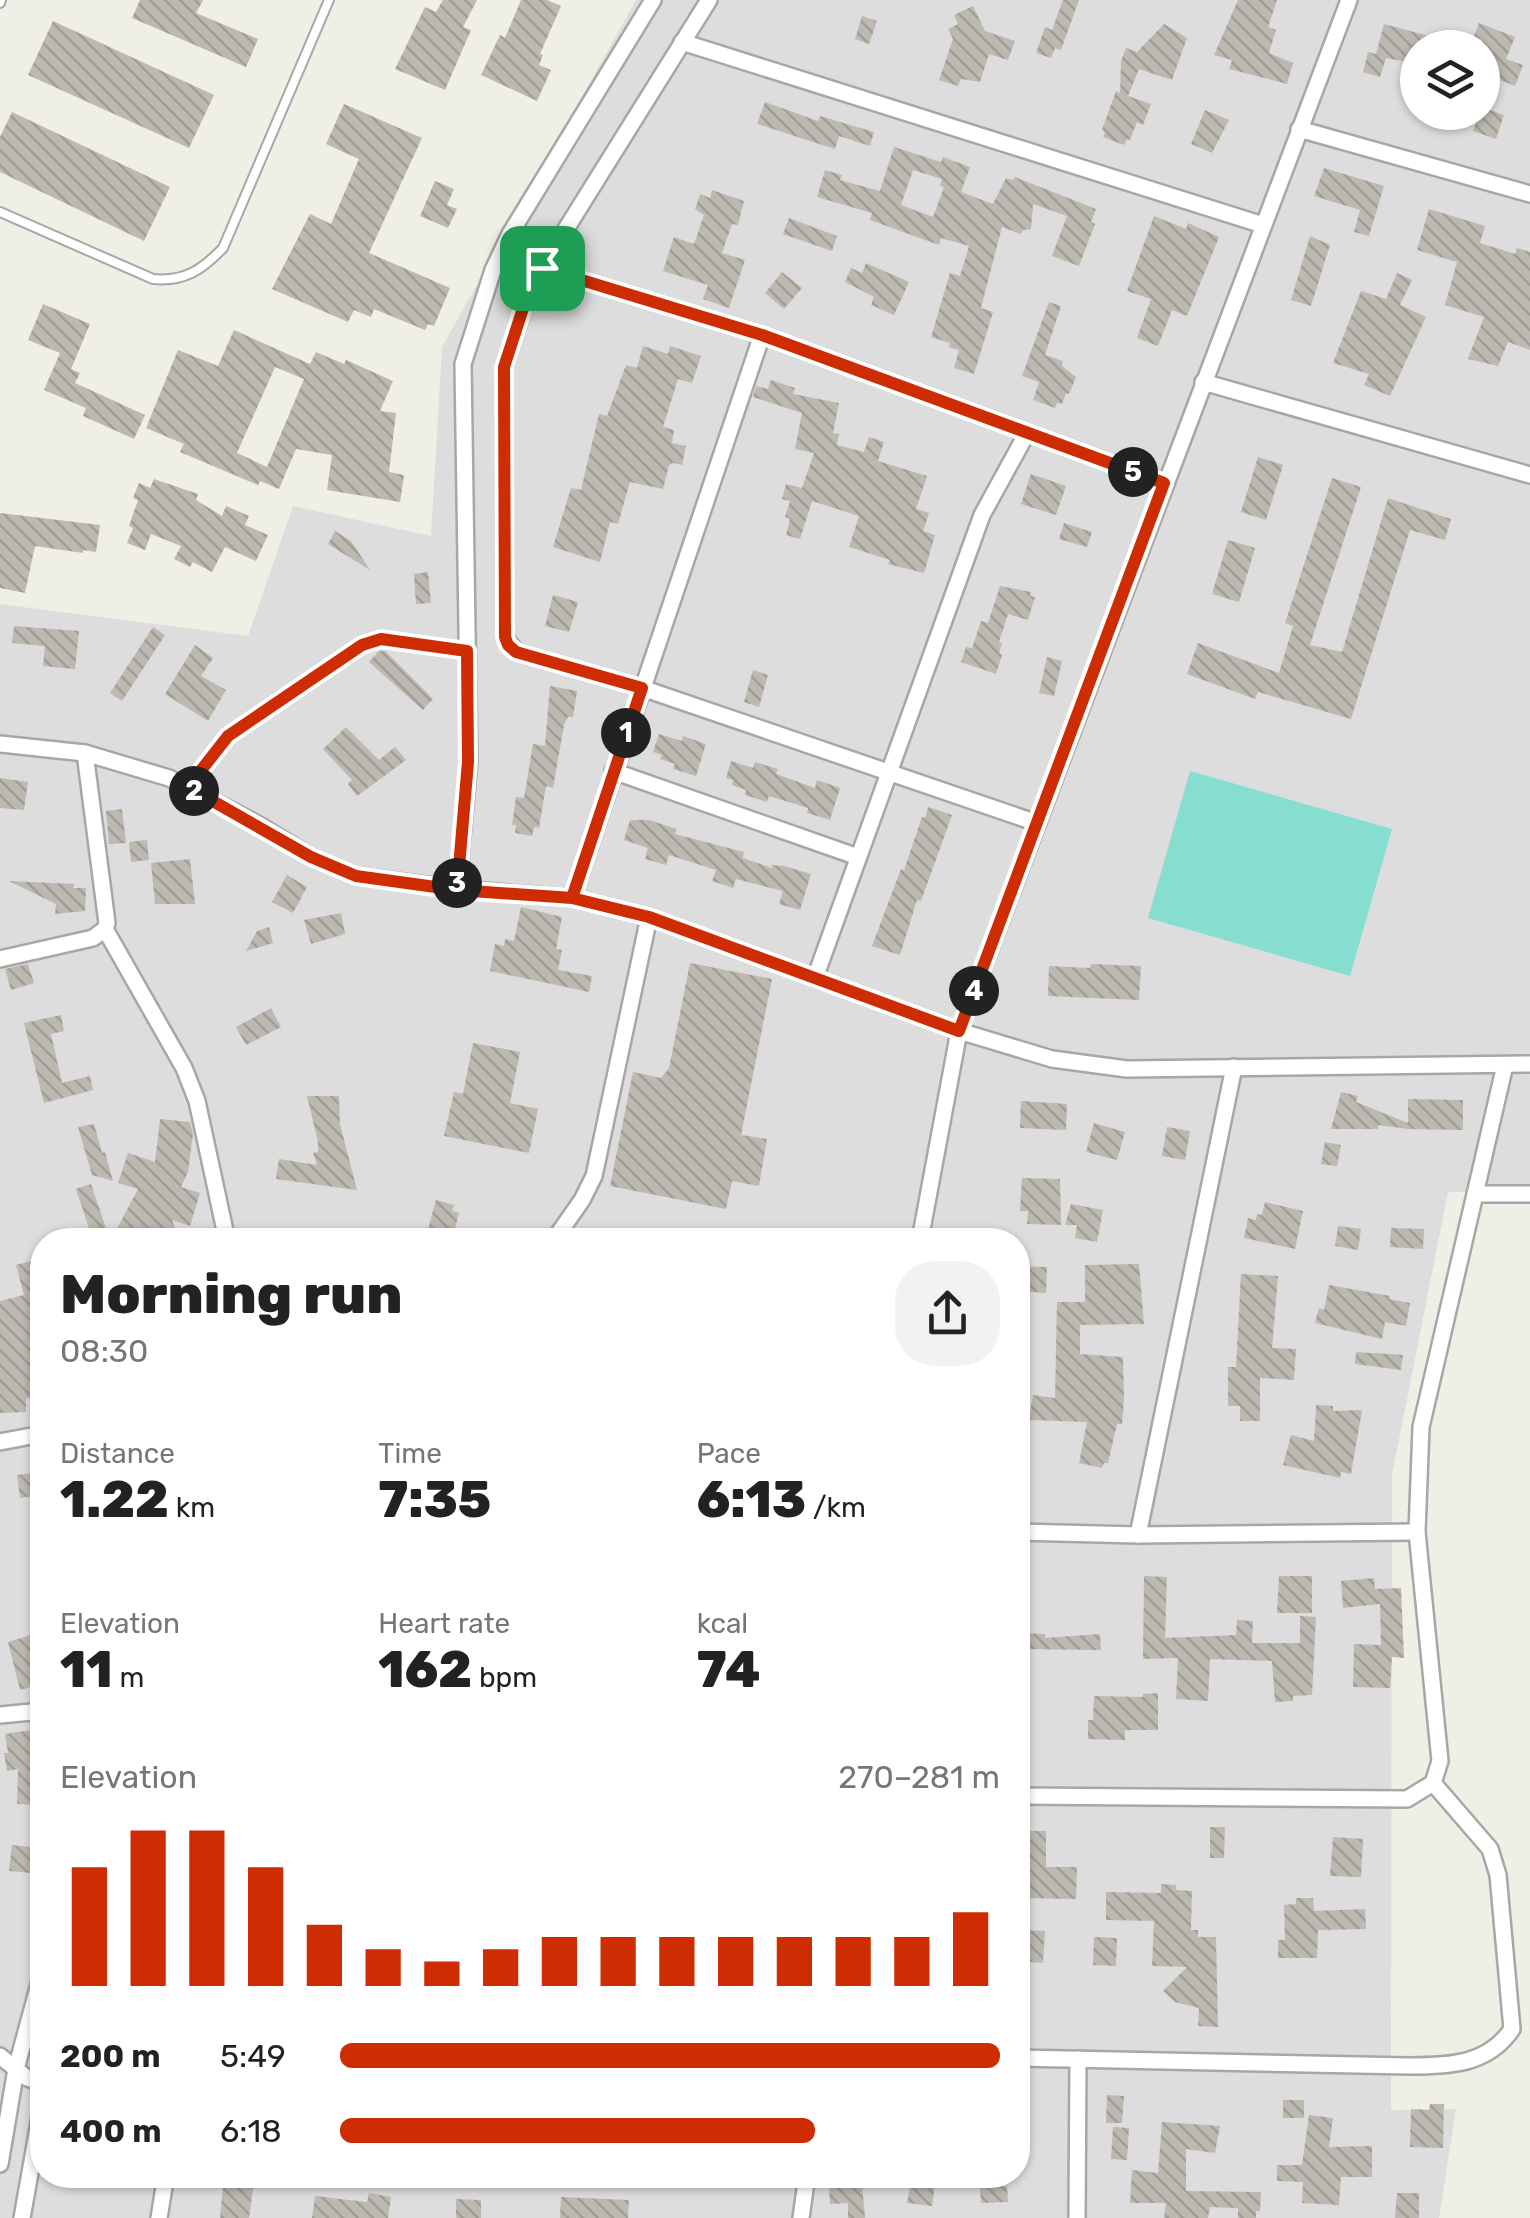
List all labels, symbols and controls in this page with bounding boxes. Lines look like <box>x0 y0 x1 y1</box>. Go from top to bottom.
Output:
map controls <box>1400 30 1500 130</box>
button: layers <box>1400 30 1500 130</box>
pin <box>500 226 585 311</box>
icon: arrive <box>515 241 570 296</box>
pin: 5 <box>1108 447 1158 497</box>
text: 5 <box>1124 455 1142 488</box>
pin: 1 <box>601 708 651 758</box>
text: 1 <box>619 716 633 749</box>
pin: 2 <box>169 766 219 816</box>
text: 2 <box>185 774 203 807</box>
pin: 3 <box>432 858 482 908</box>
text: 3 <box>448 866 466 899</box>
pin: 4 <box>949 966 999 1016</box>
text: 4 <box>964 974 984 1007</box>
button: share <box>895 1261 1000 1366</box>
text: Morning run <box>60 1262 402 1327</box>
text: 08:30 <box>60 1332 148 1370</box>
text: Distance <box>60 1437 175 1470</box>
text: Time <box>378 1437 442 1470</box>
text: Pace <box>697 1437 761 1470</box>
text: 1.22 <box>60 1470 169 1530</box>
text: 7:35 <box>378 1470 491 1530</box>
text: 6:13 <box>697 1470 806 1530</box>
text: km <box>169 1491 215 1524</box>
text: /km <box>806 1491 866 1524</box>
text: Elevation <box>60 1607 180 1640</box>
text: Heart rate <box>378 1607 510 1640</box>
text: kcal <box>697 1607 748 1640</box>
text: 11 <box>60 1640 113 1700</box>
text: 162 <box>378 1640 472 1700</box>
text: 74 <box>697 1640 761 1700</box>
text: m <box>113 1661 144 1694</box>
text: bpm <box>472 1661 537 1694</box>
text: Elevation <box>60 1758 197 1796</box>
text: 270–281 m <box>838 1758 1000 1796</box>
text: 200 m <box>60 2037 160 2075</box>
text: 5:49 <box>220 2037 286 2075</box>
text: 400 m <box>60 2112 162 2150</box>
text: 6:18 <box>220 2112 282 2150</box>

